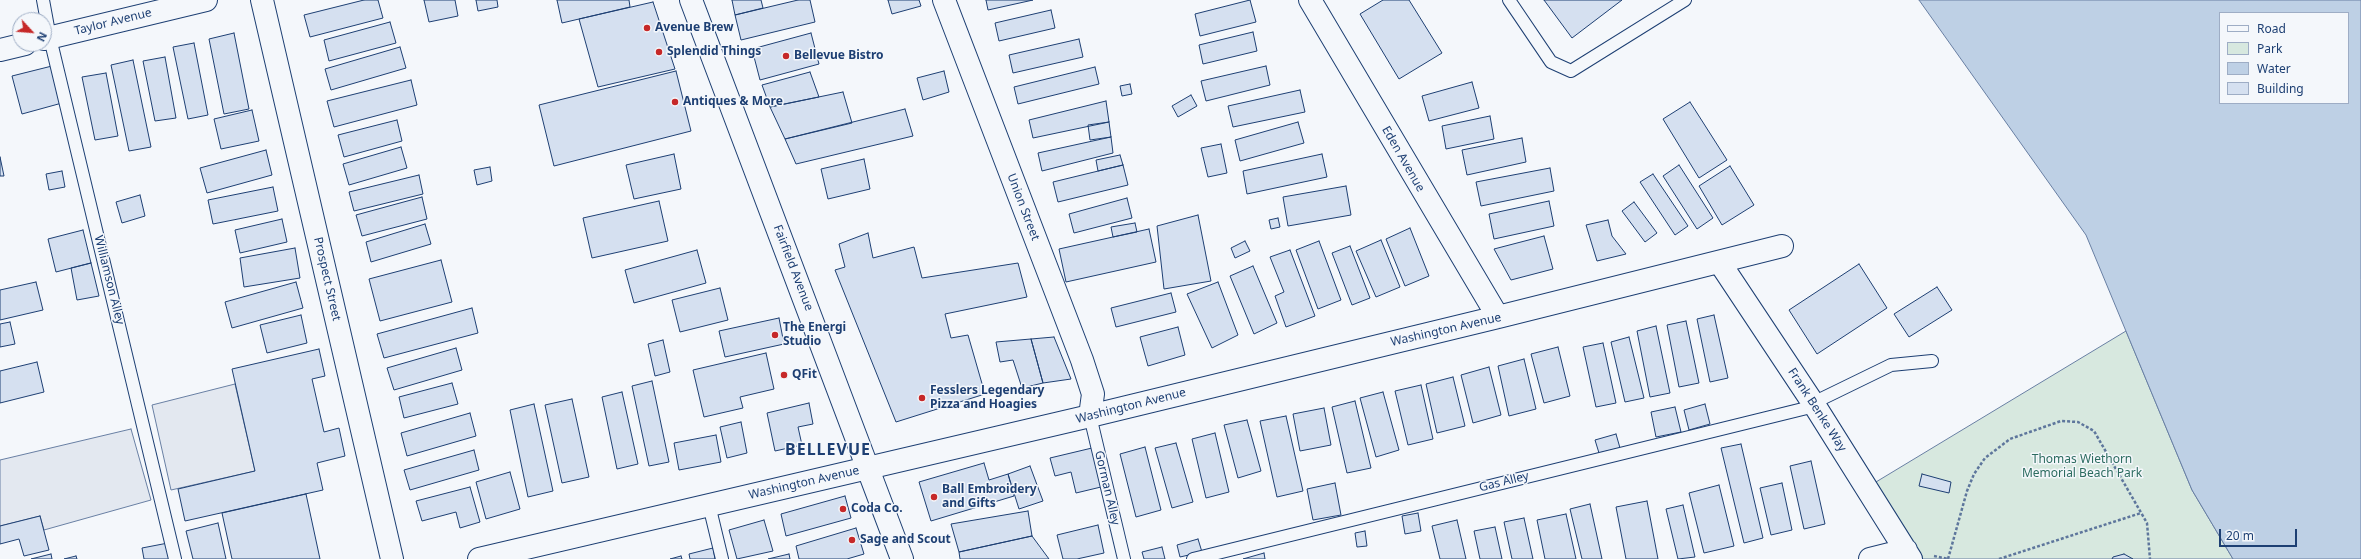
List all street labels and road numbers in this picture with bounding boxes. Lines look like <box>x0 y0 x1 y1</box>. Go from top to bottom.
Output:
street label: Taylor Avenue <box>73 5 153 39</box>
street label: Eden Avenue <box>1378 124 1428 194</box>
street label: Union Street <box>1004 171 1042 243</box>
street label: Fairfield Avenue <box>770 223 816 313</box>
street label: Williamson Alley <box>91 234 127 326</box>
street label: Prospect Street <box>310 236 344 322</box>
street label: Washington Avenue <box>1389 310 1503 350</box>
street label: Frank Benke Way <box>1785 366 1849 454</box>
street label: Washington Avenue <box>1074 385 1188 427</box>
street label: Gorman Alley <box>1091 449 1123 527</box>
street label: Washington Avenue <box>747 463 861 503</box>
street label: Gas Alley <box>1478 469 1530 495</box>

